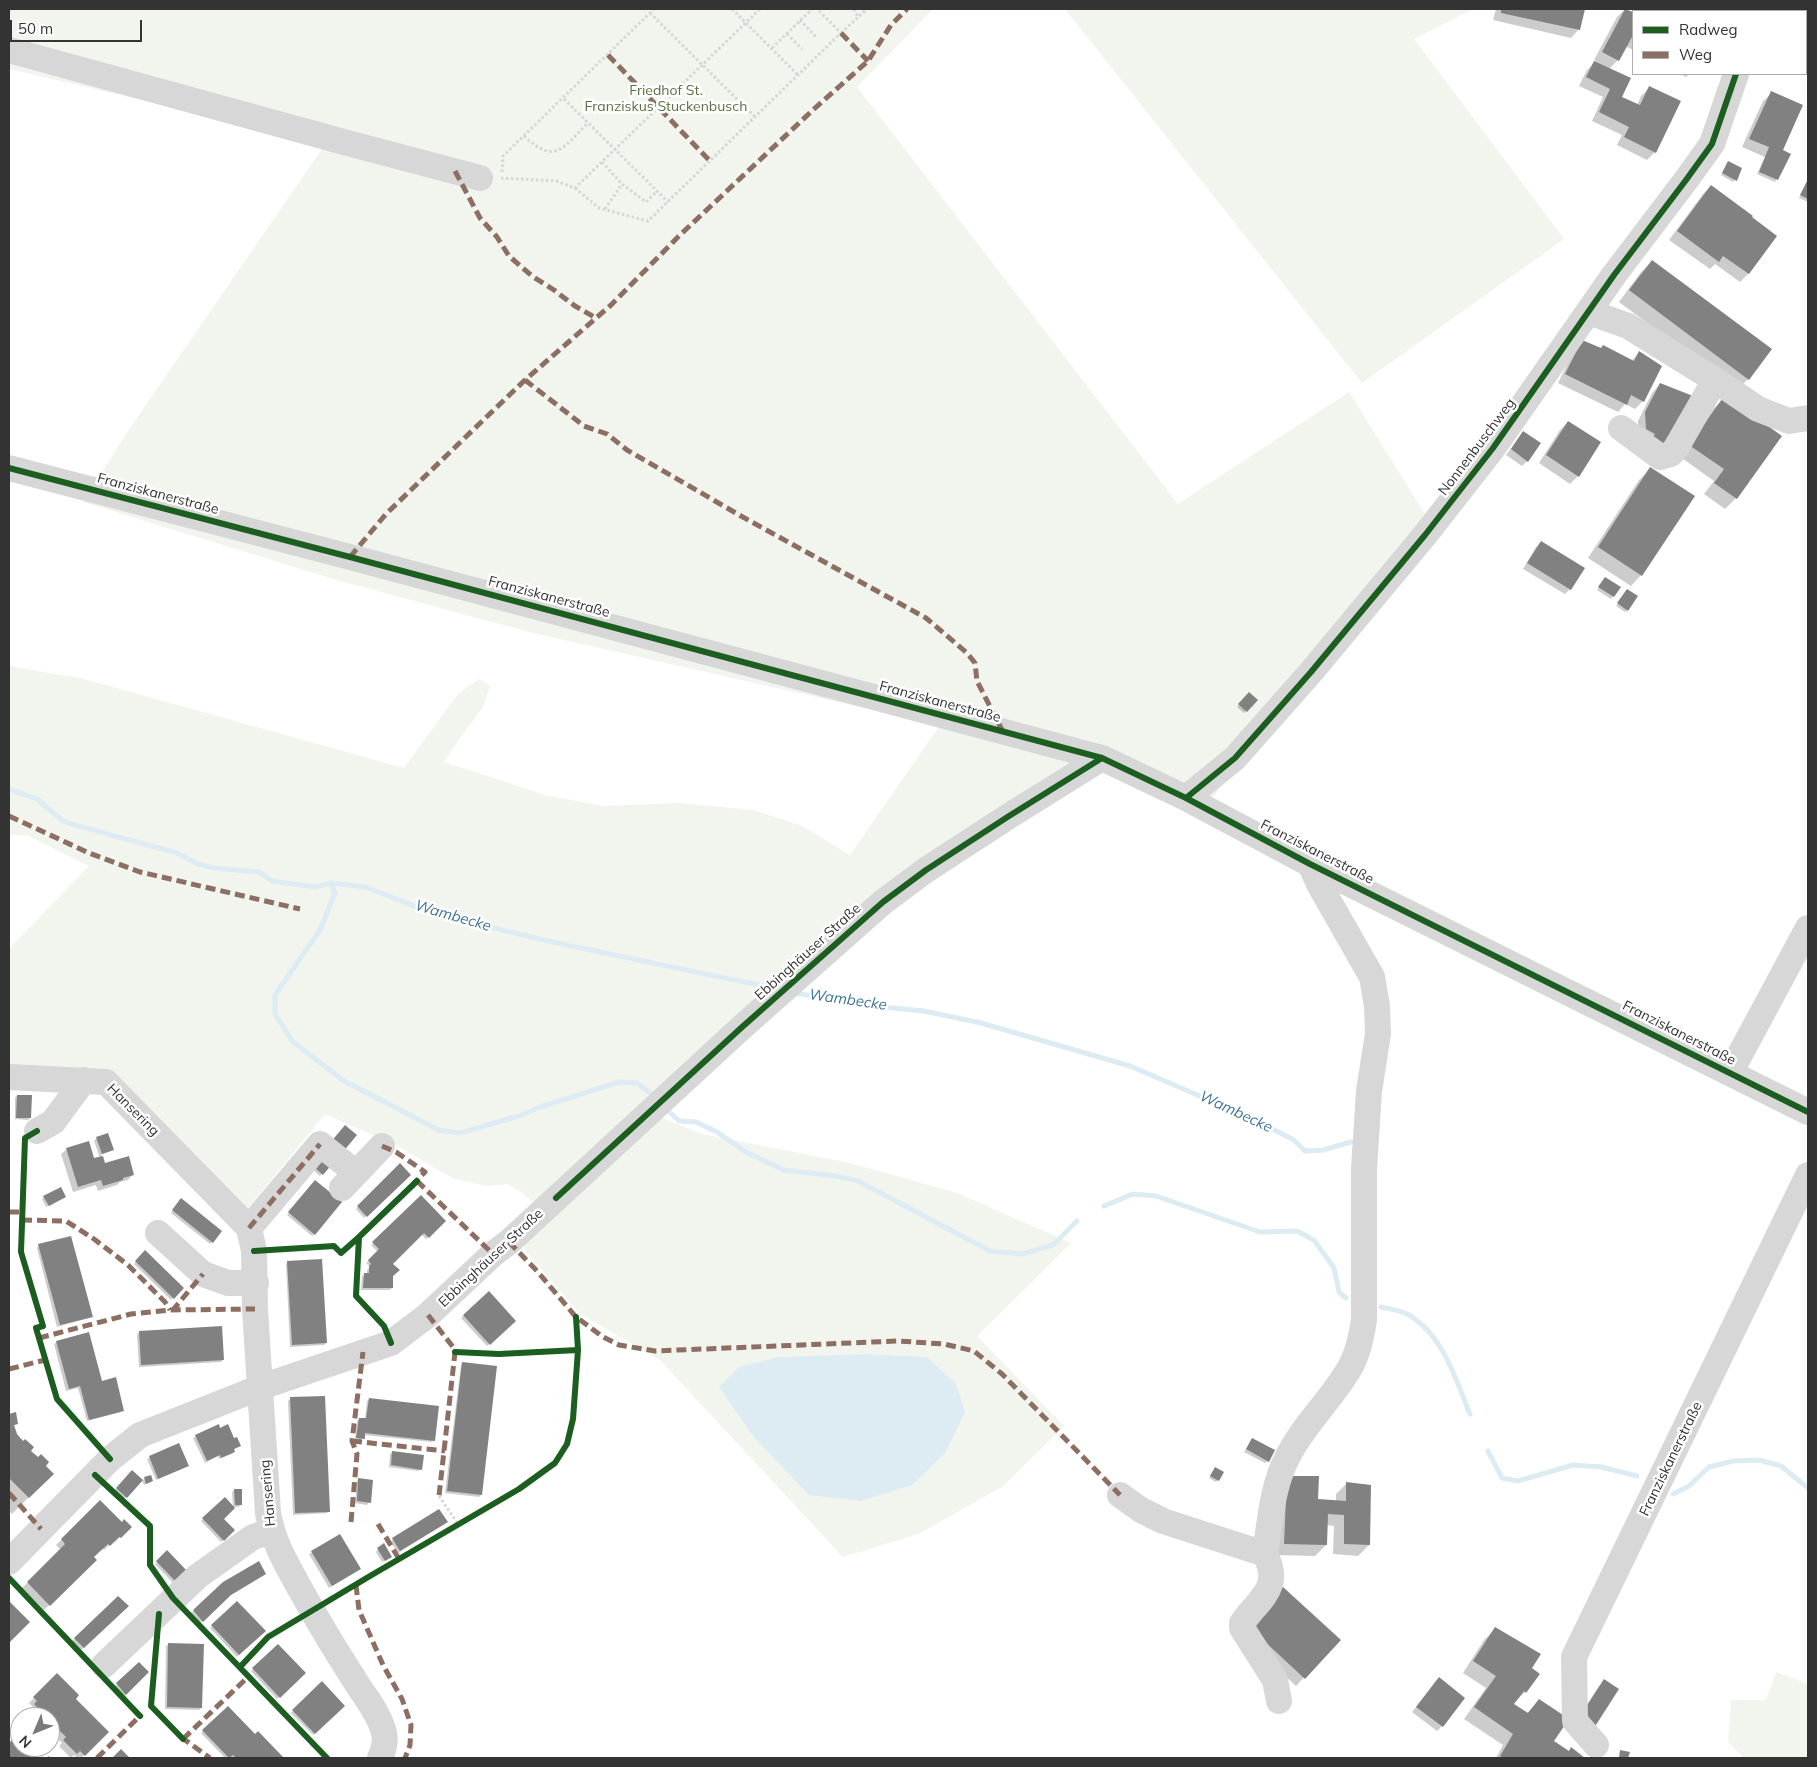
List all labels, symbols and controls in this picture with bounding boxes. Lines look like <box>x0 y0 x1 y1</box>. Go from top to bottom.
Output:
scale bar <box>12 10 145 42</box>
legend <box>1632 10 1807 75</box>
text: 50 m <box>18 19 53 38</box>
text: Radweg <box>1679 20 1737 39</box>
text: Weg <box>1679 45 1712 64</box>
park label: Friedhof St. Franziskus Stuckenbusch <box>585 83 747 115</box>
street label: Nonnenbuschweg <box>1435 395 1519 499</box>
street label: Franziskanerstraße <box>95 470 221 518</box>
street label: Franziskanerstraße <box>486 573 612 621</box>
street label: Franziskanerstraße <box>877 678 1003 726</box>
street label: Franziskanerstraße <box>1258 816 1376 888</box>
water label: Wambecke <box>413 897 493 935</box>
street label: Ebbinghäuser Straße <box>752 900 864 1004</box>
water label: Wambecke <box>808 986 888 1014</box>
street label: Franziskanerstraße <box>1620 997 1738 1069</box>
street label: Hansering <box>103 1080 163 1140</box>
water label: Wambecke <box>1197 1087 1275 1137</box>
street label: Ebbinghäuser Straße <box>435 1205 547 1311</box>
street label: Franziskanerstraße <box>1636 1399 1706 1519</box>
street label: Hansering <box>257 1459 279 1527</box>
north arrow <box>10 1707 60 1757</box>
text: N <box>15 1732 35 1752</box>

